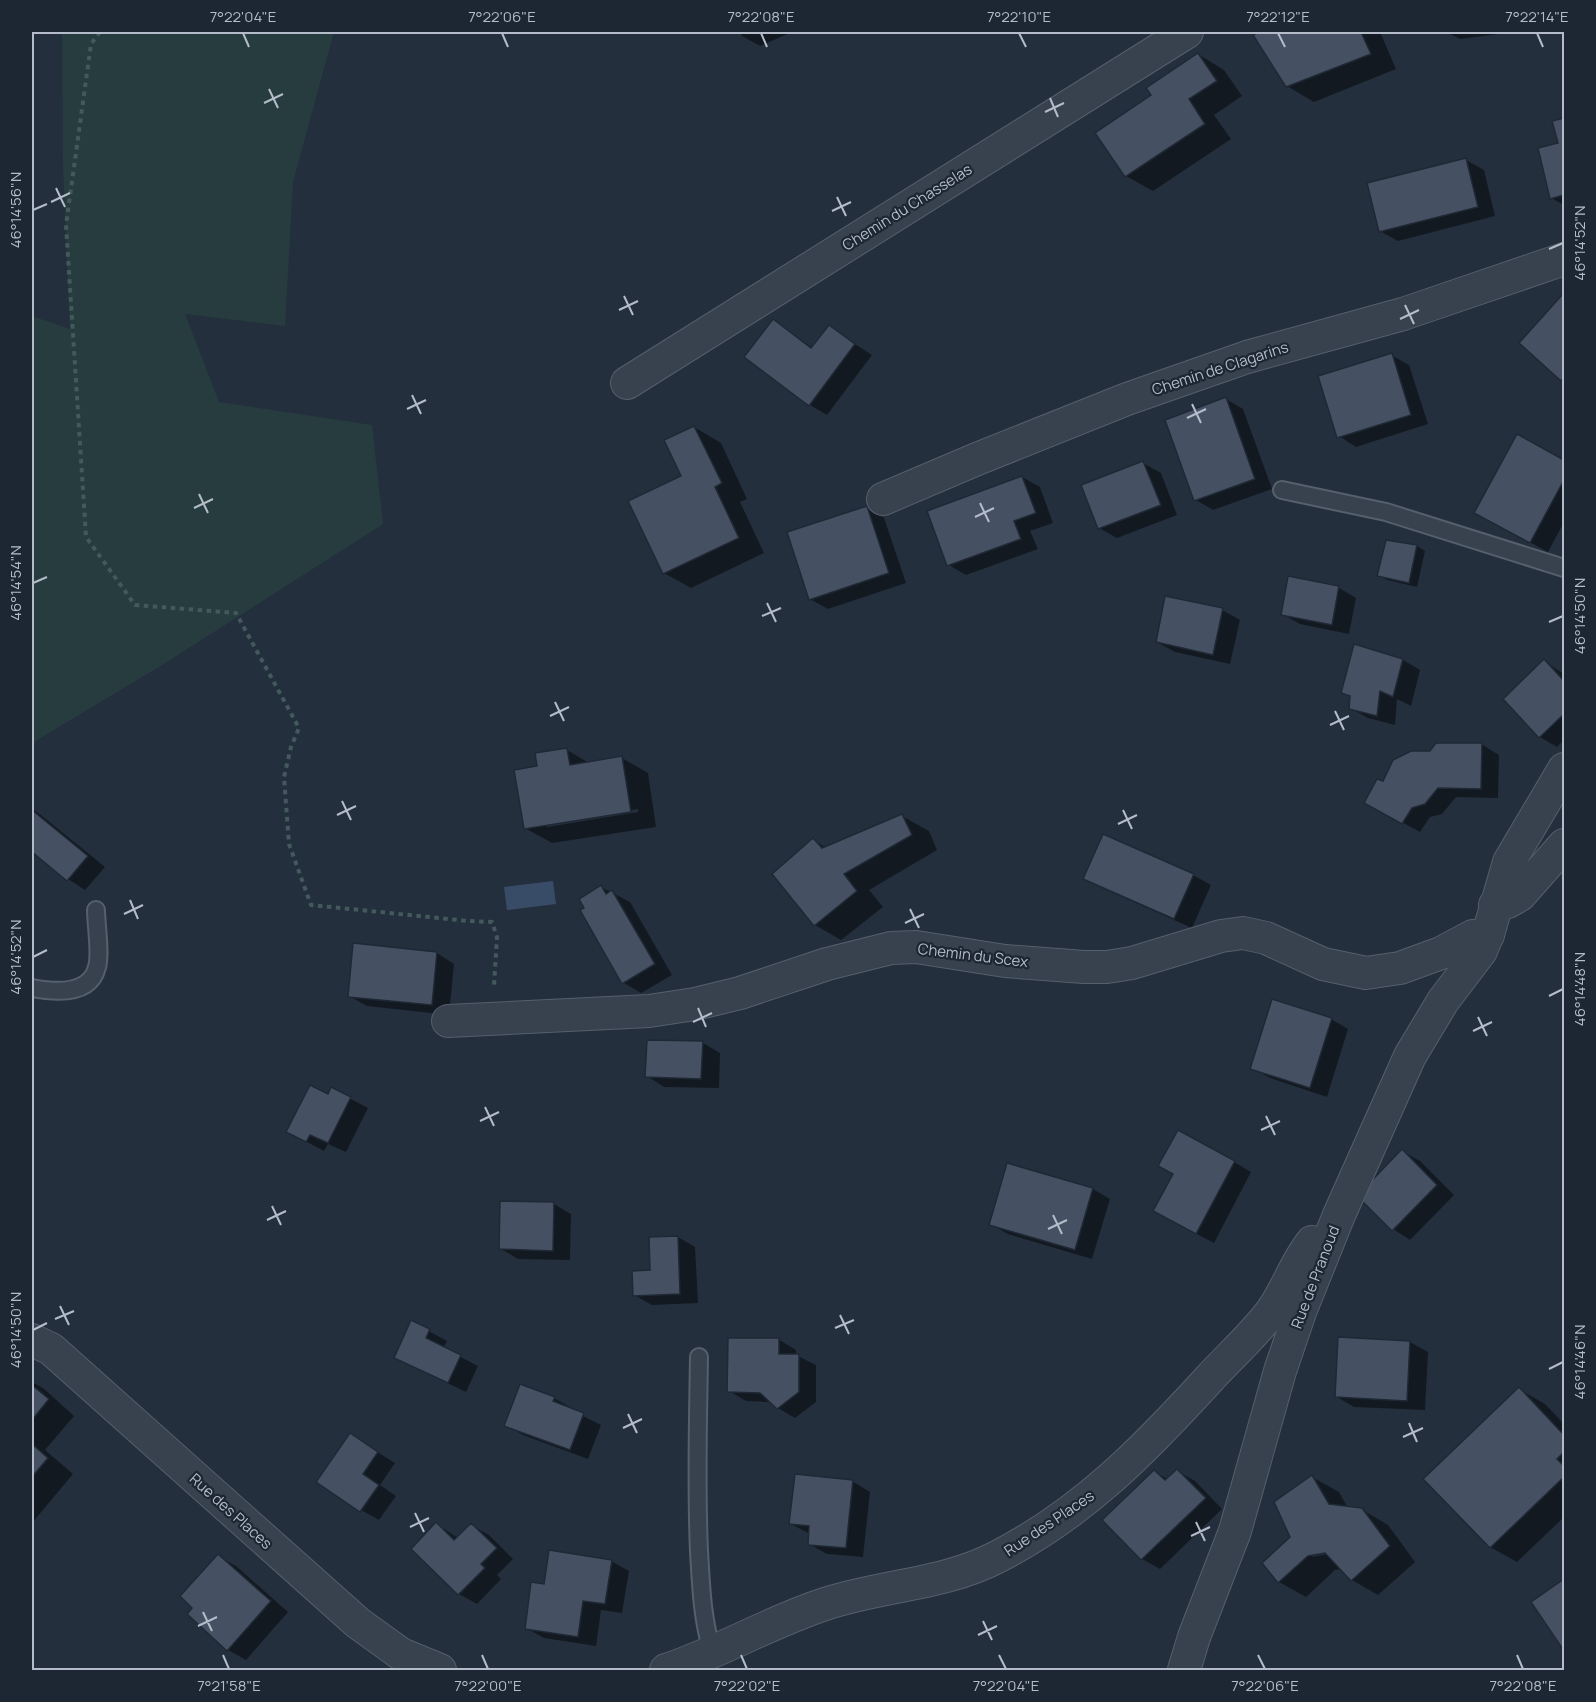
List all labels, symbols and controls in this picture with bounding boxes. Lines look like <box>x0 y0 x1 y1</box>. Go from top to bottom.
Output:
text: 7°22'04"E <box>210 6 276 27</box>
text: 7°22'06"E <box>468 6 536 27</box>
text: 7°22'08"E <box>728 6 794 27</box>
text: 7°22'10"E <box>987 6 1051 27</box>
text: 7°22'12"E <box>1246 6 1310 27</box>
text: 7°22'14"E <box>1505 6 1569 27</box>
street label: Chemin du Chasselas <box>838 158 976 255</box>
text: 46°14'56"N <box>5 172 26 248</box>
text: 46°14'52"N <box>1569 205 1590 281</box>
street label: Chemin de Clagarins <box>1149 336 1291 400</box>
text: 46°14'54"N <box>5 545 26 621</box>
text: 46°14'50"N <box>1569 578 1590 654</box>
text: 46°14'52"N <box>5 919 26 995</box>
street label: Chemin du Scex <box>917 938 1029 972</box>
text: 46°14'48"N <box>1569 952 1590 1026</box>
street label: Rue de Pranoud <box>1286 1222 1344 1332</box>
text: 46°14'50"N <box>5 1292 26 1368</box>
text: 46°14'46"N <box>1569 1325 1590 1399</box>
street label: Rue des Places <box>185 1468 277 1554</box>
street label: Rue des Places <box>1000 1485 1098 1561</box>
text: 7°21'58"E <box>197 1675 261 1696</box>
text: 7°22'00"E <box>454 1675 522 1696</box>
text: 7°22'02"E <box>714 1675 780 1696</box>
text: 7°22'04"E <box>973 1675 1039 1696</box>
text: 7°22'06"E <box>1231 1675 1299 1696</box>
text: 7°22'08"E <box>1490 1675 1556 1696</box>

